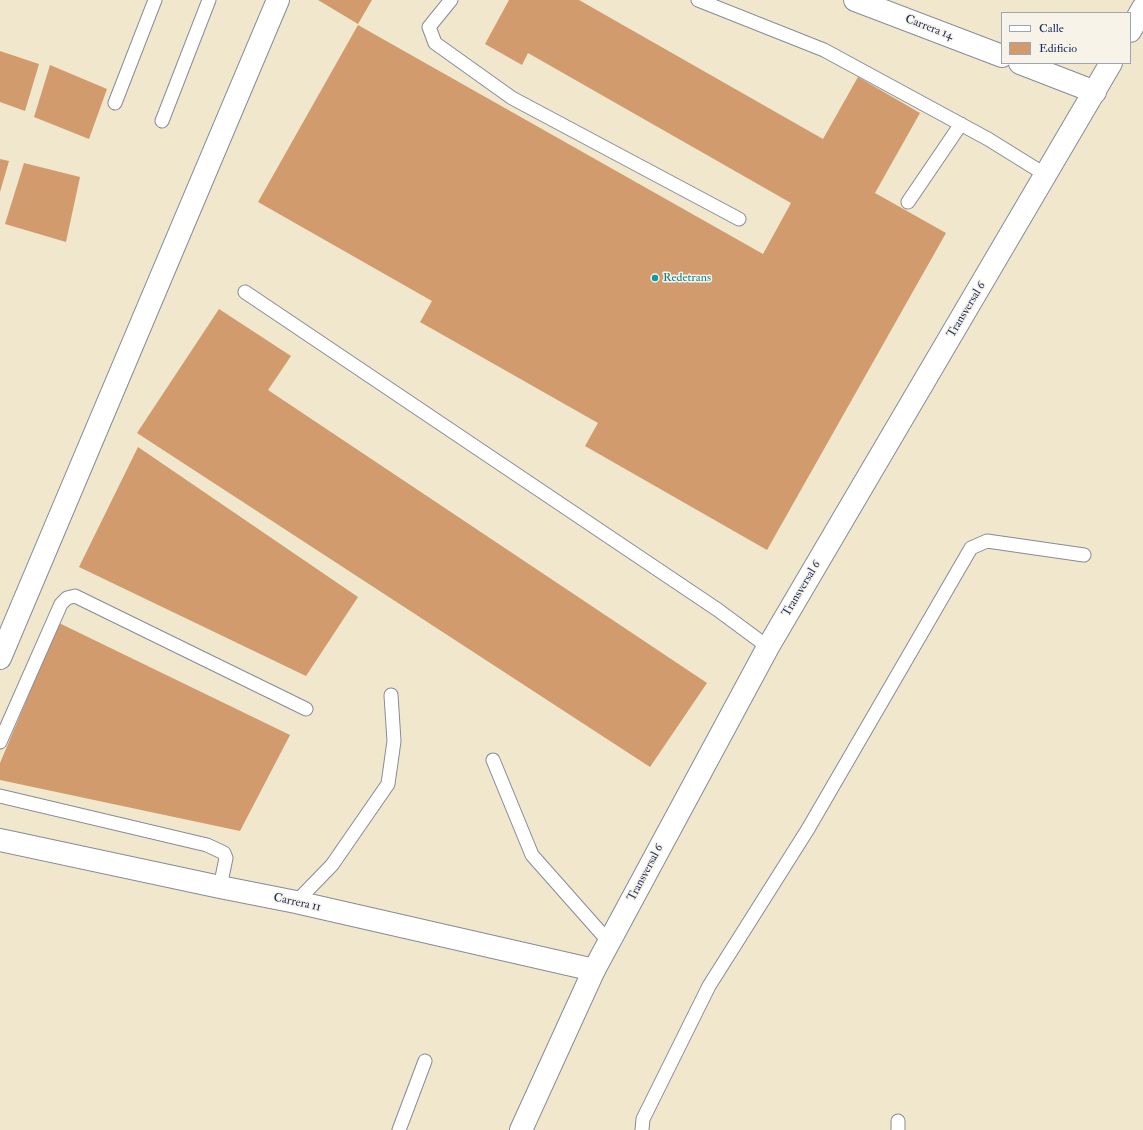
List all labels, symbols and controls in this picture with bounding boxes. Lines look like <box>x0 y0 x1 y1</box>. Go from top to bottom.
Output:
street label: Carrera 14 <box>903 12 955 44</box>
legend <box>1001 12 1131 64</box>
text: Calle <box>1039 21 1064 36</box>
text: Edificio <box>1039 41 1077 56</box>
place label: Redetrans <box>663 271 711 285</box>
marker: Redetrans <box>650 273 660 283</box>
street label: Transversal 6 <box>945 279 989 341</box>
street label: Transversal 6 <box>780 558 824 620</box>
street label: Transversal 6 <box>625 842 667 904</box>
street label: Carrera 11 <box>272 891 322 915</box>

